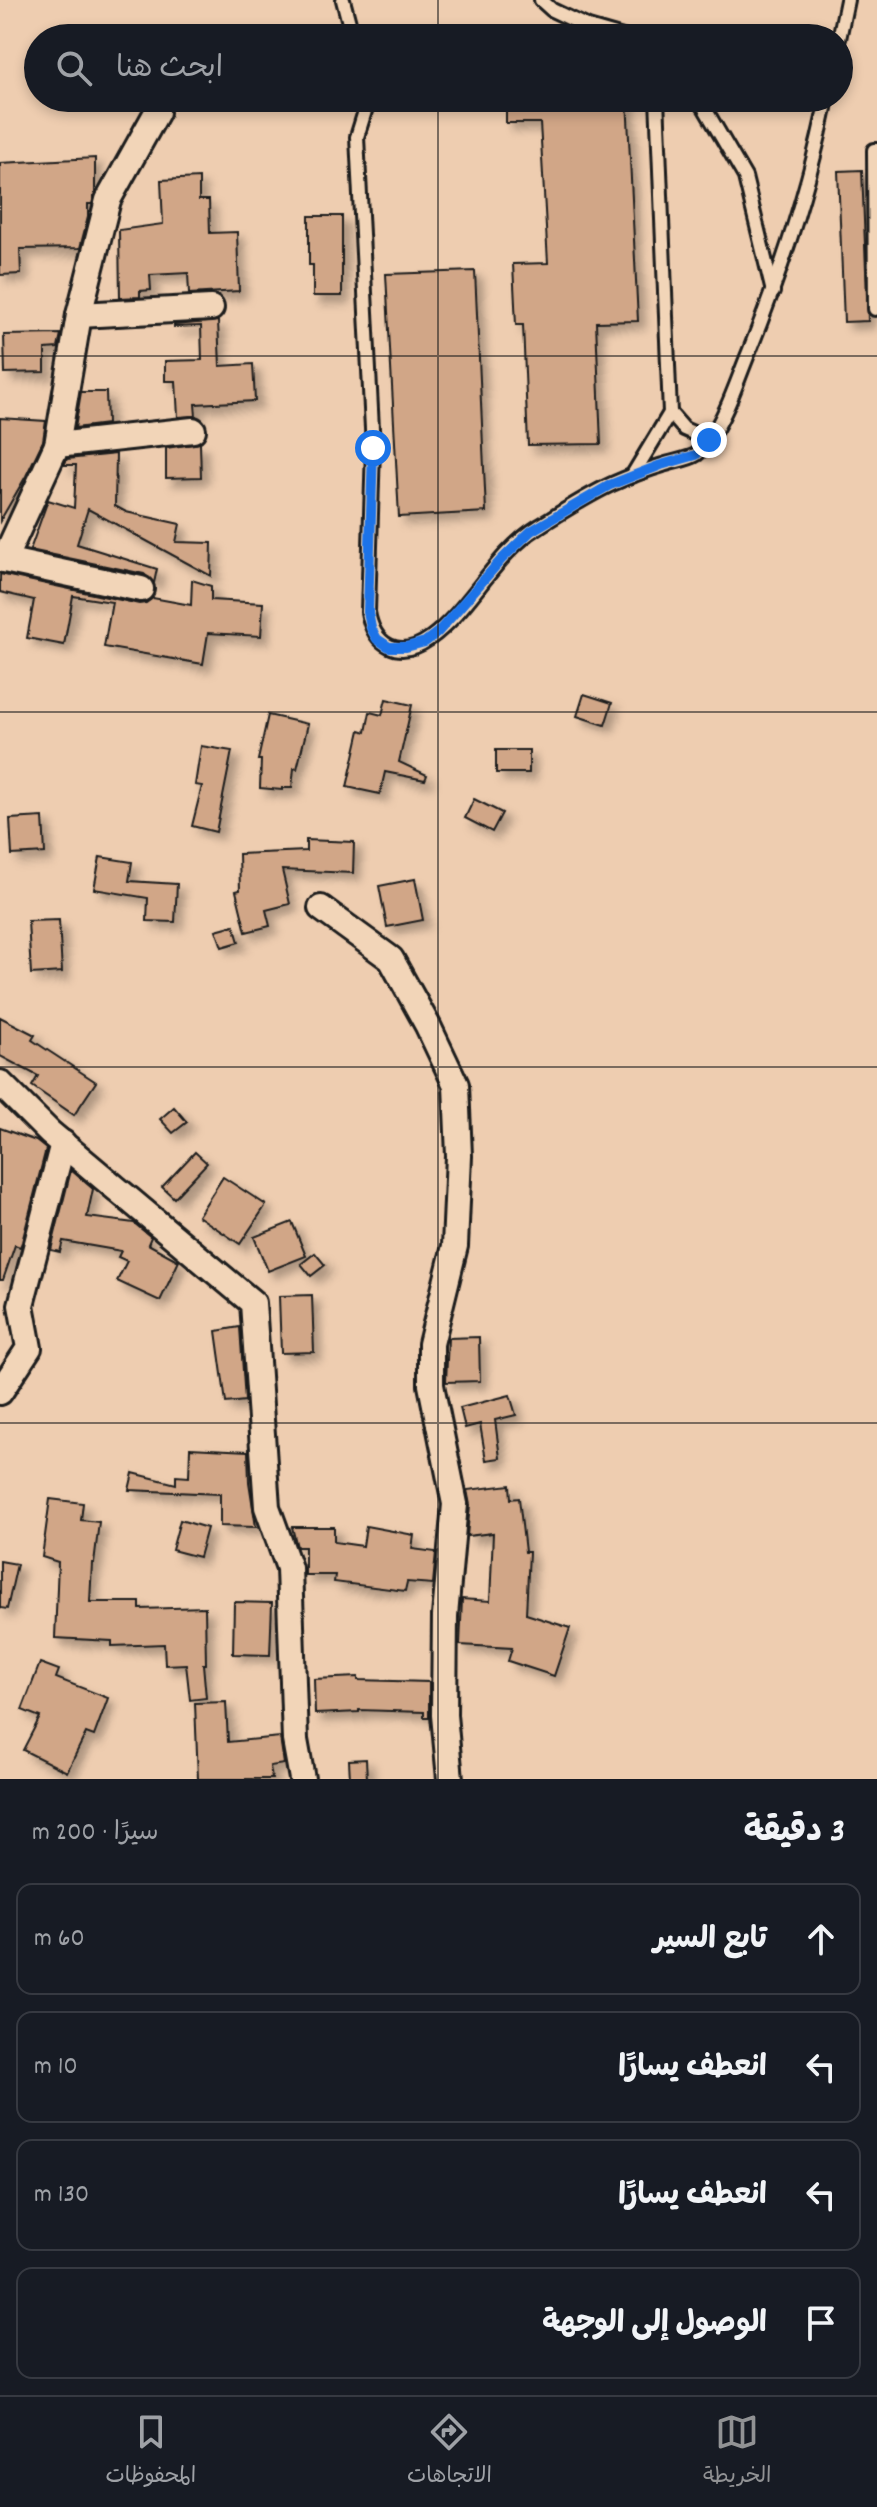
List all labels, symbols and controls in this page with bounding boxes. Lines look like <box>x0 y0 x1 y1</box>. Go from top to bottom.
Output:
search box <box>24 24 853 112</box>
icon: search <box>52 46 96 90</box>
text: ابحث هنا <box>116 49 223 92</box>
route end <box>691 422 727 458</box>
route start <box>355 430 391 466</box>
text: 3 دقيقة <box>744 1809 845 1858</box>
text: سيرًا · 200 m <box>32 1815 159 1852</box>
icon: ahead <box>799 1917 843 1961</box>
text: تابع السير <box>653 1920 767 1963</box>
text: 60 m <box>34 1921 85 1958</box>
icon: left <box>799 2045 843 2089</box>
text: انعطف يسارًا <box>618 2048 767 2091</box>
text: 10 m <box>34 2049 78 2086</box>
icon: left <box>799 2173 843 2217</box>
text: انعطف يسارًا <box>618 2176 767 2219</box>
text: 130 m <box>34 2177 89 2214</box>
icon: arrive <box>799 2301 843 2345</box>
text: الوصول إلى الوجهة <box>542 2304 767 2347</box>
tab: المحفوظات <box>105 2410 196 2494</box>
tab: الاتجاهات <box>407 2410 492 2494</box>
tab: الخريطة <box>703 2410 772 2494</box>

